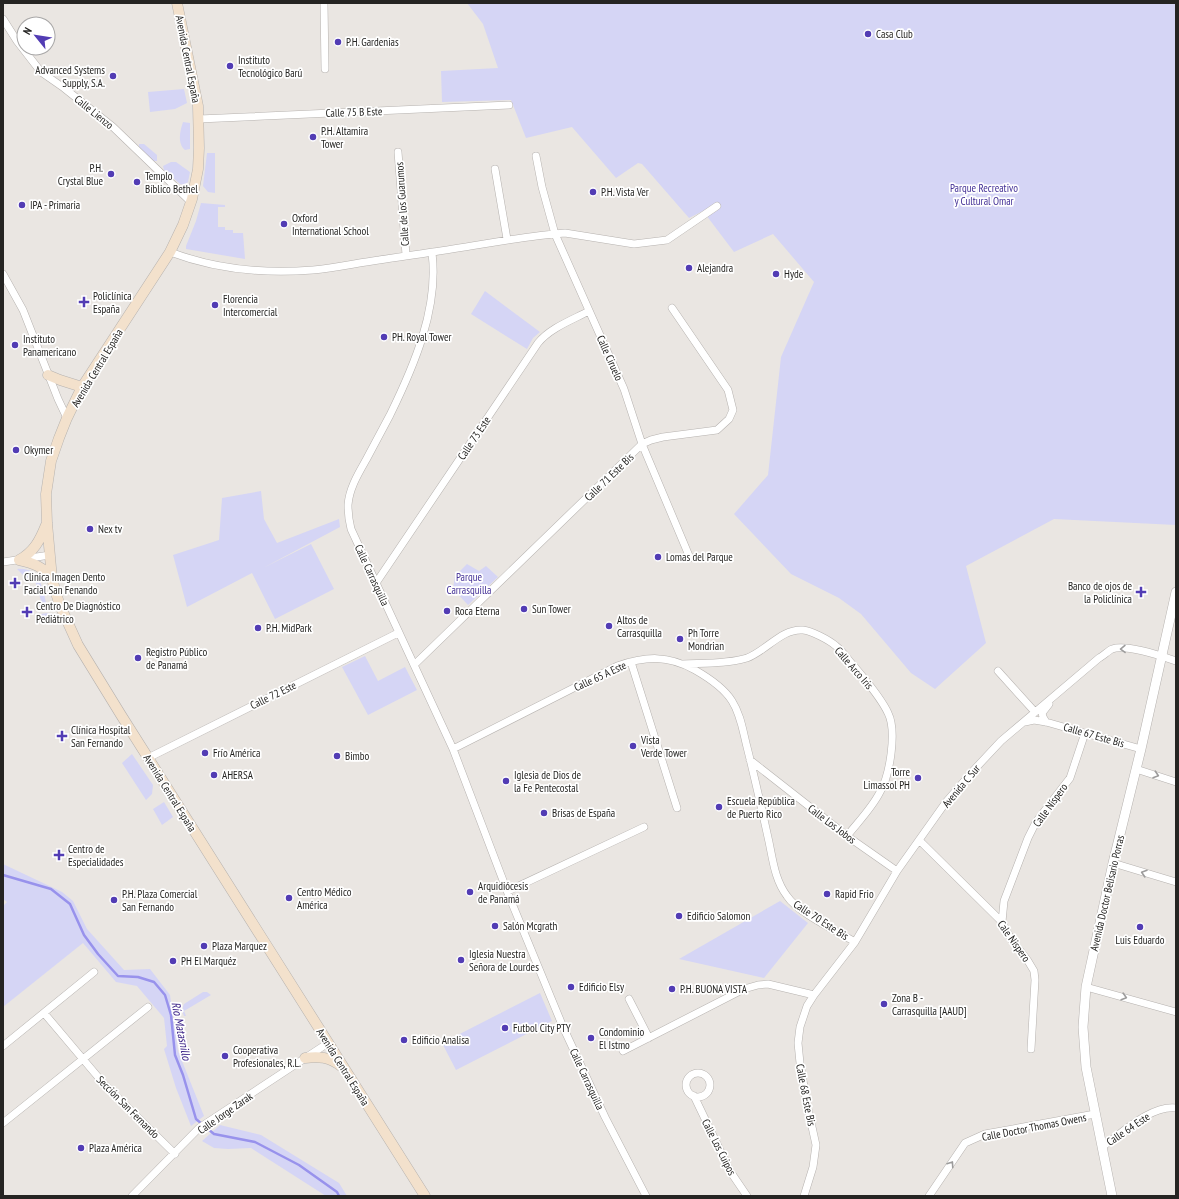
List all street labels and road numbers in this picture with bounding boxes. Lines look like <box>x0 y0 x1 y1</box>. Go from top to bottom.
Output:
street label: Avenida Central España <box>173 14 203 104</box>
street label: Calle Lienzo <box>72 92 117 132</box>
street label: Calle 75 B Este <box>325 104 383 120</box>
street label: Calle de los Guarumos <box>392 161 412 247</box>
street label: Avenida Central España <box>68 326 126 410</box>
street label: Calle Ciruelo <box>594 333 626 383</box>
street label: Calle 73 Este <box>454 413 494 462</box>
street label: Calle 71 Este Bis <box>581 450 637 504</box>
street label: Calle Carrasquilla <box>352 542 392 608</box>
street label: Calle Arco Iris <box>832 644 876 692</box>
street label: Calle 65 A Este <box>572 658 629 694</box>
street label: Calle 72 Este <box>248 678 299 712</box>
street label: Calle 67 Este Bis <box>1062 720 1126 750</box>
street label: Avenida Central España <box>141 752 199 834</box>
street label: Avenida C Sur <box>939 762 983 810</box>
street label: Calle Níspero <box>1030 780 1071 830</box>
street label: Calle Los Jobos <box>805 801 859 847</box>
street label: Avenida Doctor Belisario Porras <box>1087 833 1127 952</box>
street label: Calle 70 Este Bis <box>791 897 851 943</box>
street label: Cale Nispero <box>995 917 1034 965</box>
street label: Avenida Central España <box>314 1026 372 1108</box>
street label: Calle Carrasquilla <box>567 1046 607 1112</box>
street label: Calle 68 Este Bis <box>793 1063 819 1128</box>
street label: Sección San Fernando <box>94 1073 162 1141</box>
street label: Calle Jorge Zarak <box>195 1089 256 1137</box>
street label: Calle 64 Este <box>1104 1109 1153 1149</box>
street label: Calle Doctor Thomas Owens <box>981 1110 1088 1144</box>
street label: Calle Los Cuipos <box>699 1116 739 1178</box>

